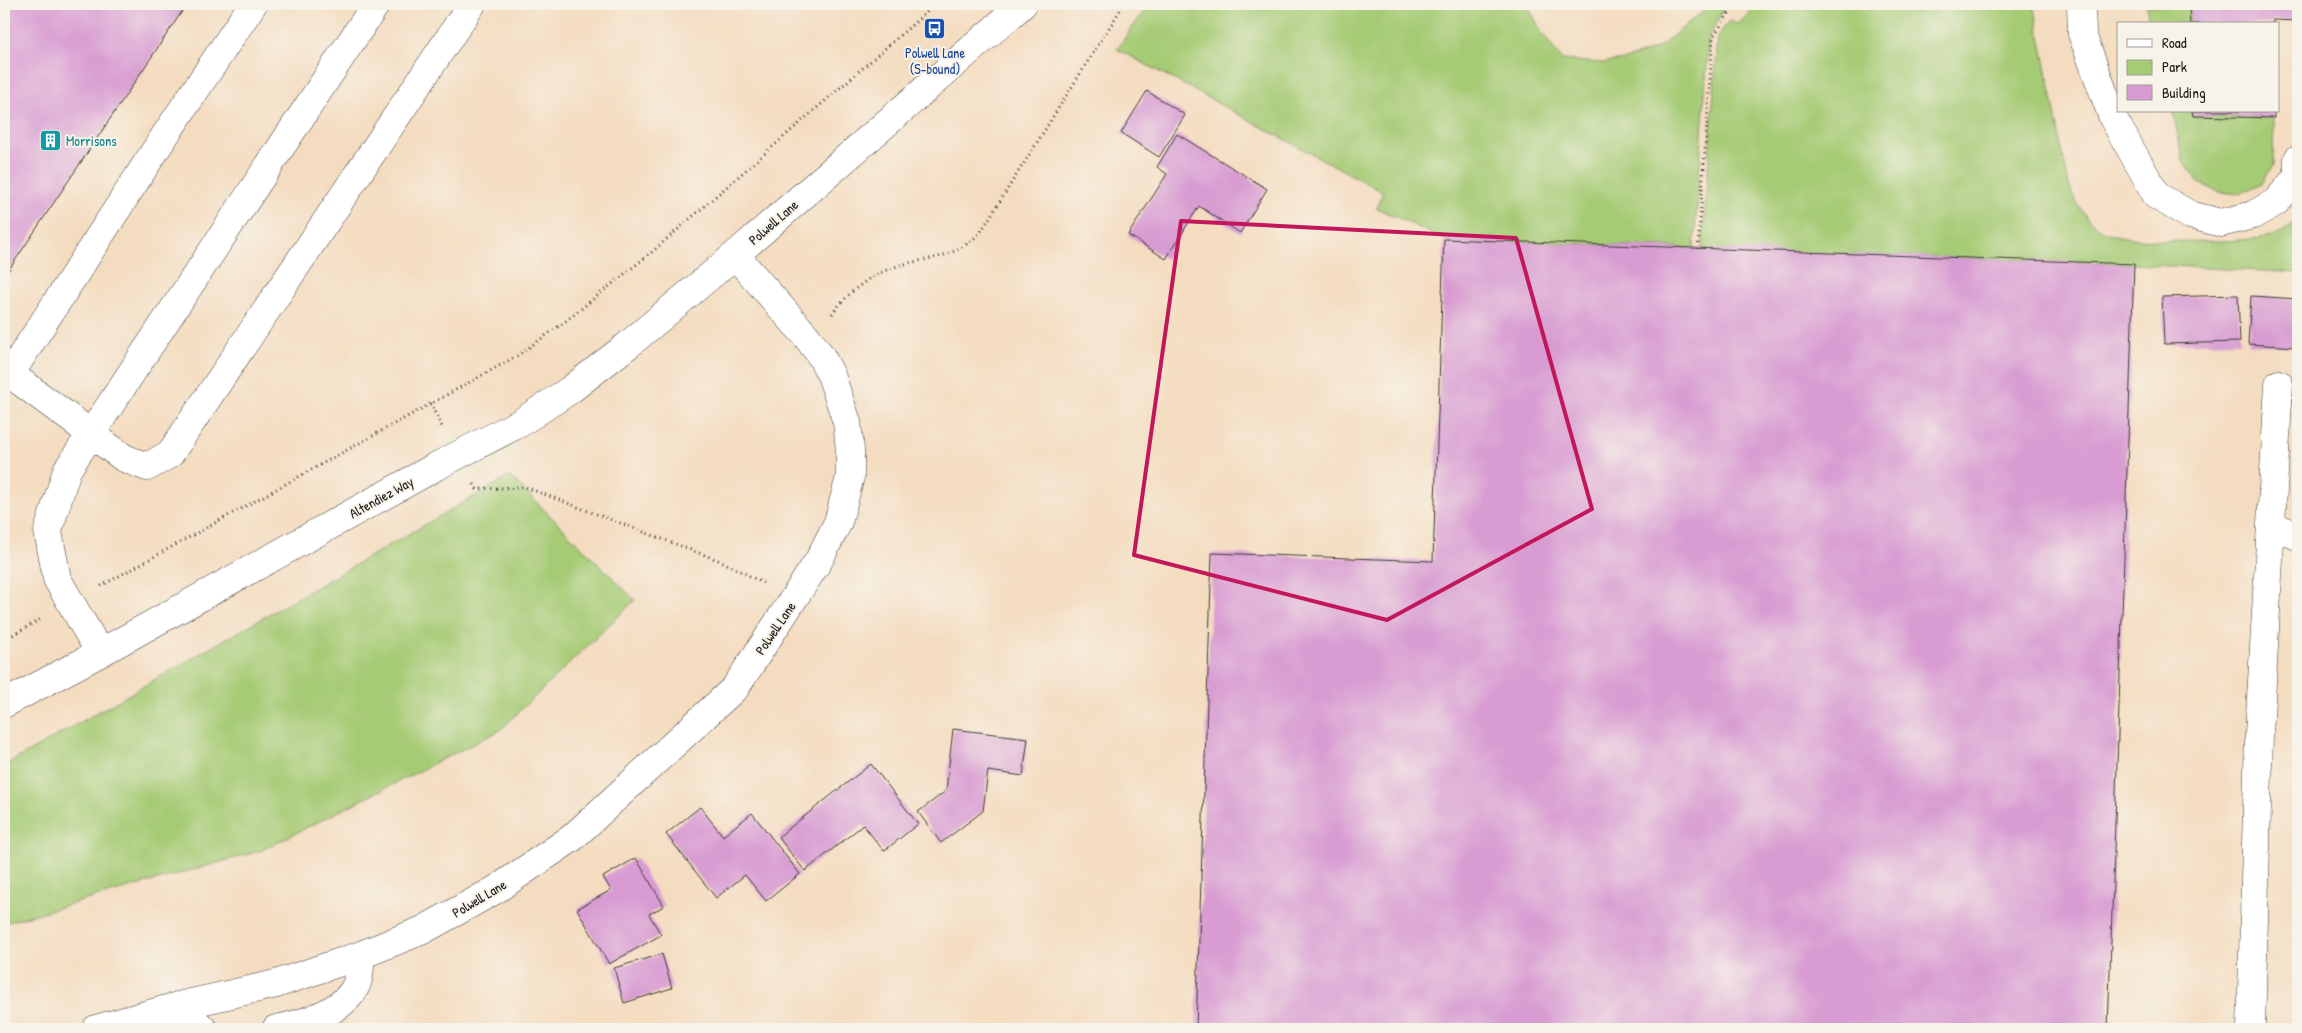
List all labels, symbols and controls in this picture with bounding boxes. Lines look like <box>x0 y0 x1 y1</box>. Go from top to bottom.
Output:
bus stop icon: Polwell Lane (S-bound) <box>923 17 947 41</box>
legend <box>2117 22 2280 112</box>
text: Road <box>2162 32 2187 53</box>
place label: Polwell Lane (S-bound) <box>905 43 965 78</box>
text: Park <box>2162 56 2187 77</box>
text: Building <box>2162 82 2206 103</box>
building icon: Morrisons <box>38 128 62 152</box>
place label: Morrisons <box>66 131 117 150</box>
street label: Polwell Lane <box>744 195 802 249</box>
street label: Altendiez Way <box>345 472 417 523</box>
street label: Polwell Lane <box>750 597 800 658</box>
street label: Polwell Lane <box>448 874 510 922</box>

